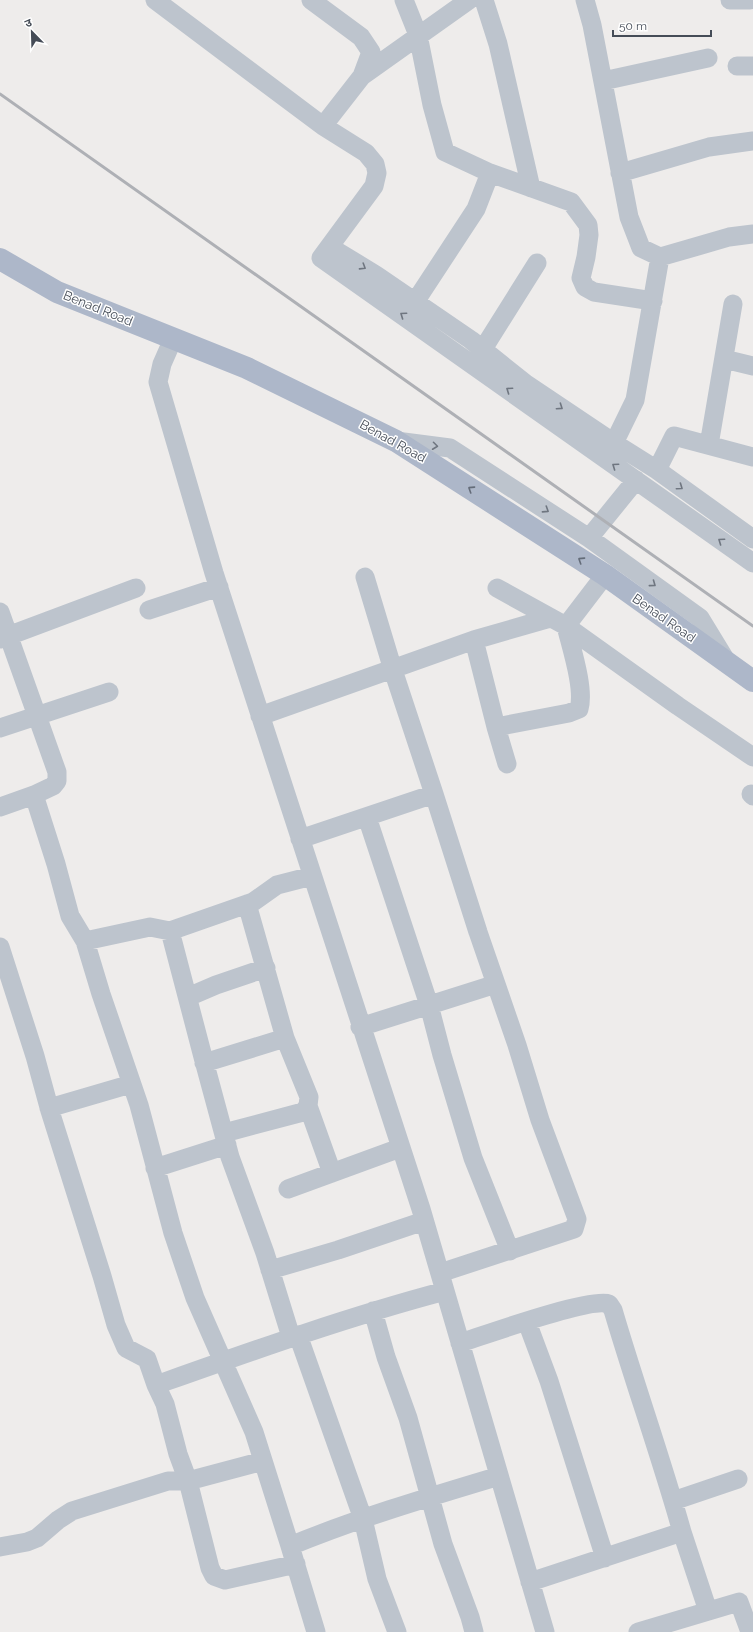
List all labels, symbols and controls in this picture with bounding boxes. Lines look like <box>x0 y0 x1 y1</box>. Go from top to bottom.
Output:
north arrow <box>12 12 52 52</box>
scale bar <box>613 12 711 38</box>
text: उ <box>23 16 34 30</box>
text: 50 m <box>619 19 647 33</box>
one-way arrow <box>359 262 366 270</box>
street label: Benad Road <box>61 287 135 329</box>
one-way arrow <box>400 312 407 320</box>
one-way arrow <box>506 387 513 395</box>
one-way arrow <box>556 402 563 410</box>
street label: Benad Road <box>357 417 429 465</box>
one-way arrow <box>432 441 438 450</box>
one-way arrow <box>612 463 619 470</box>
one-way arrow <box>676 482 683 489</box>
one-way arrow <box>469 487 476 494</box>
one-way arrow <box>542 505 549 513</box>
one-way arrow <box>718 538 725 546</box>
one-way arrow <box>578 557 585 564</box>
one-way arrow <box>649 579 656 587</box>
street label: Benad Road <box>630 591 698 645</box>

